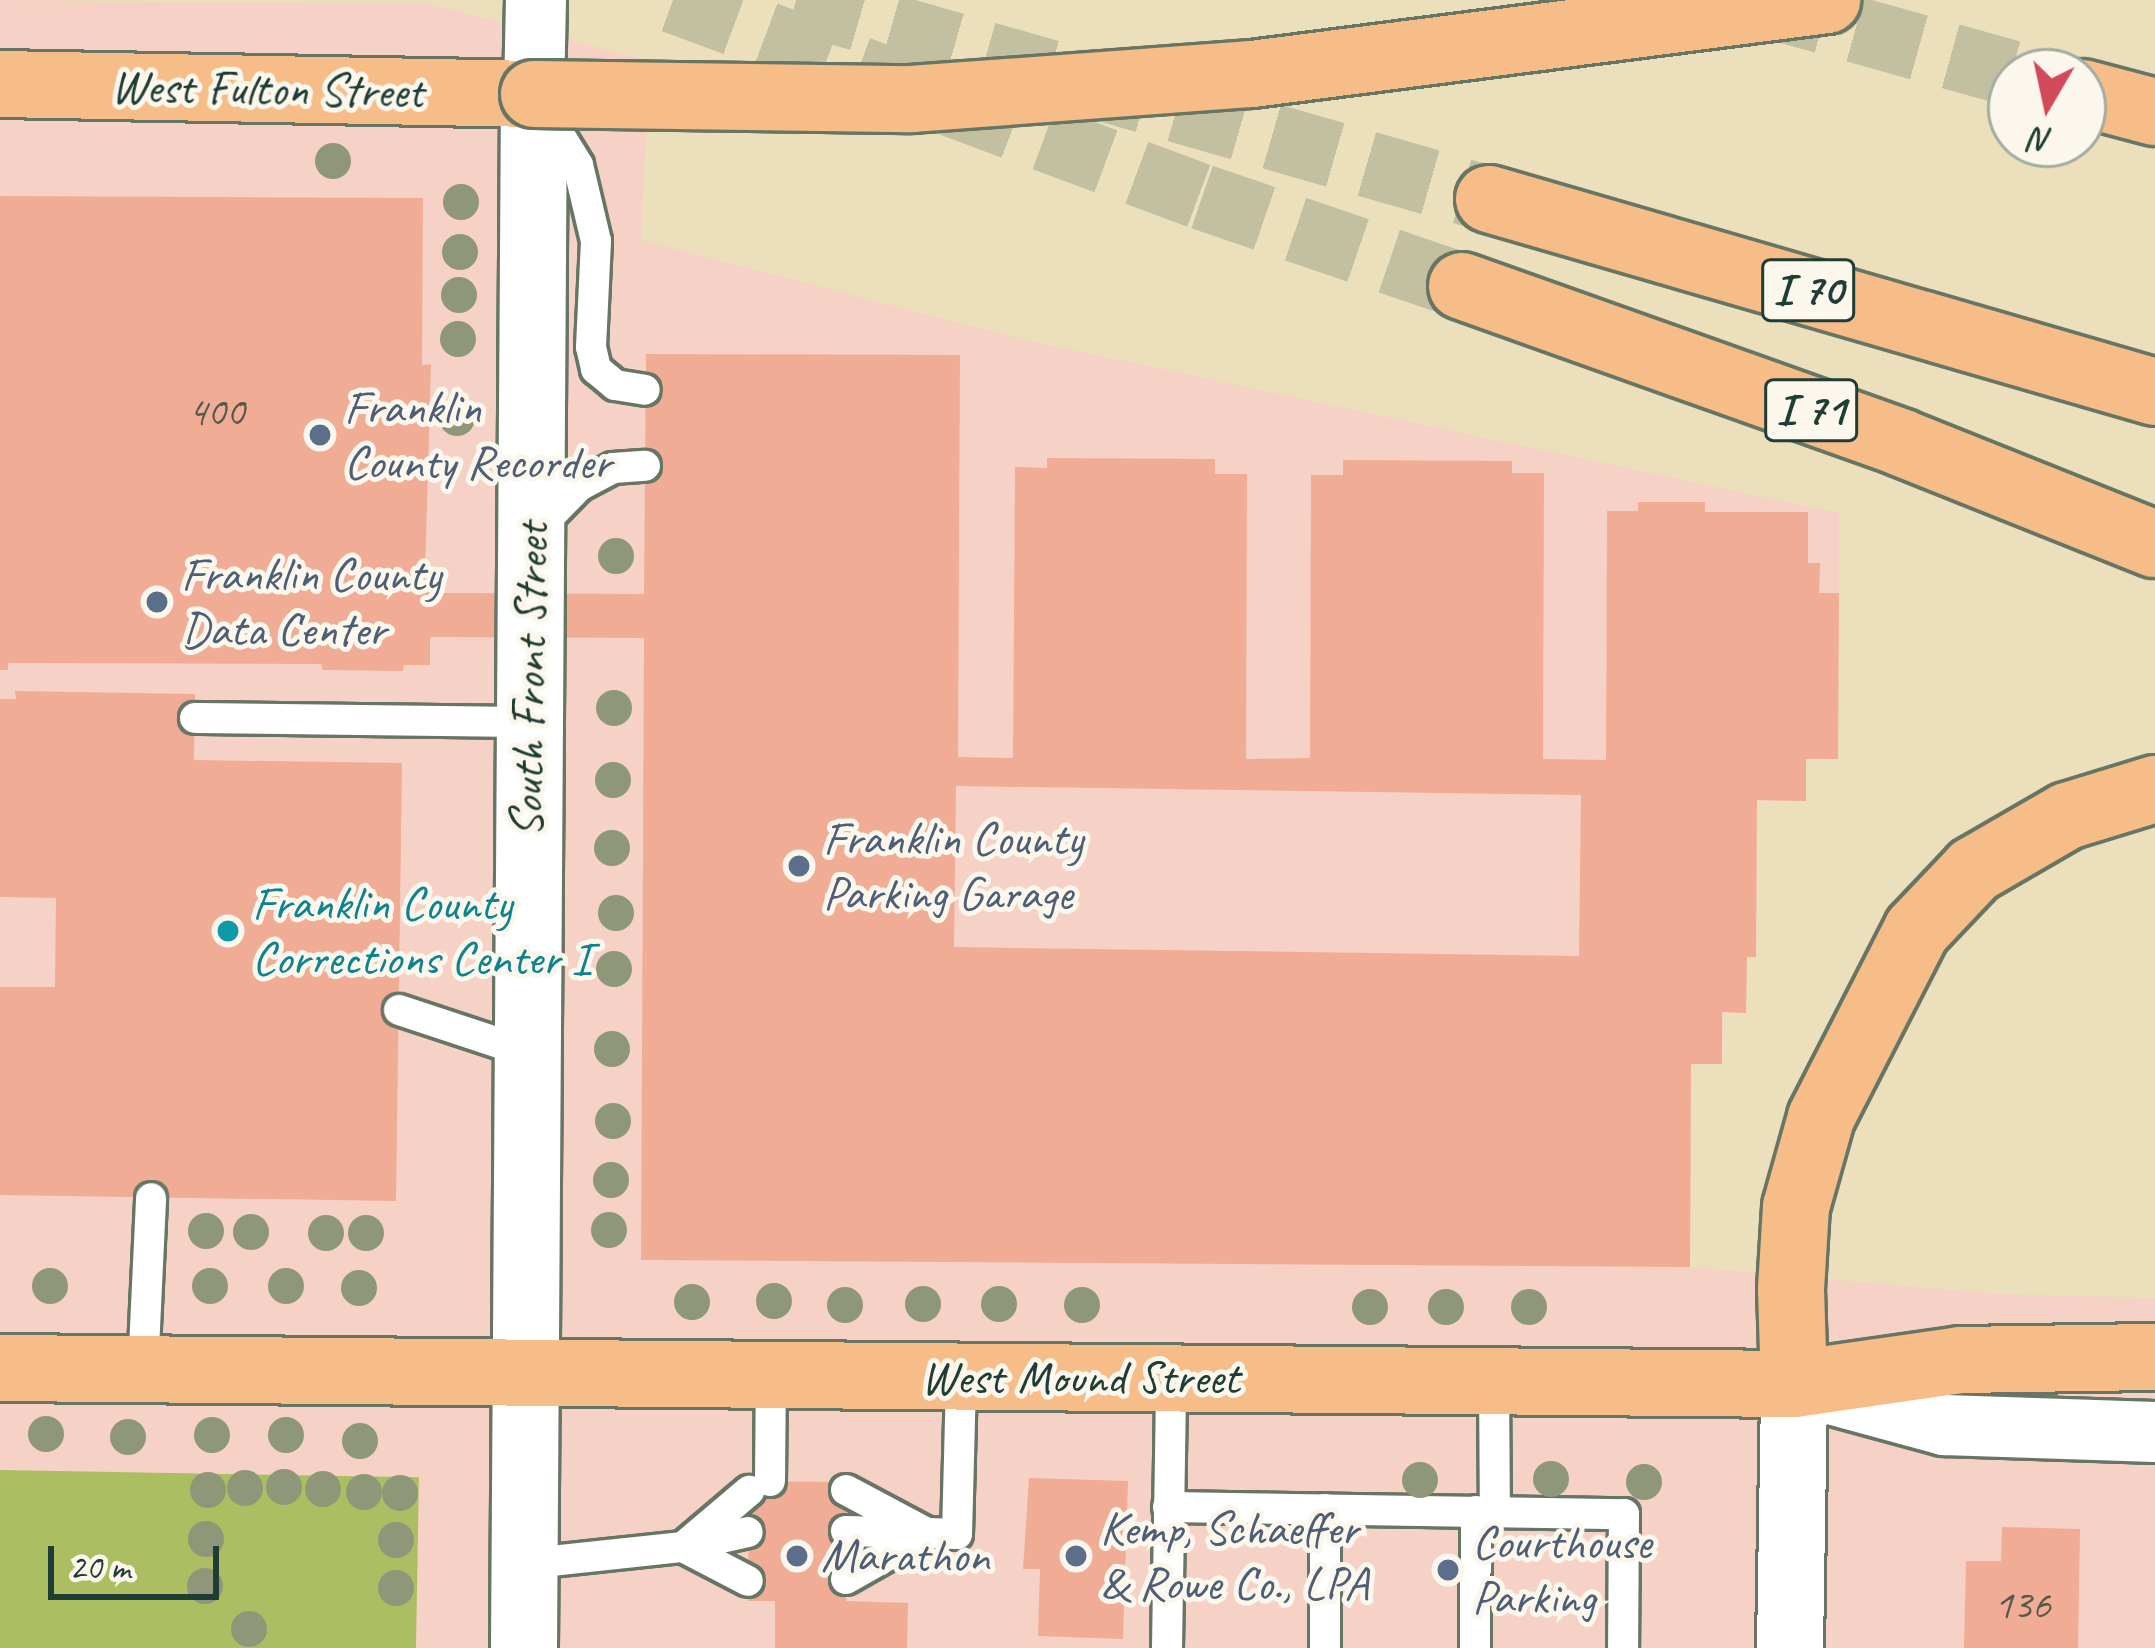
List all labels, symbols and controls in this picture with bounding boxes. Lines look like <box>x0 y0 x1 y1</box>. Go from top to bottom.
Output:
north arrow <box>1987 48 2107 168</box>
street label: West Fulton Street <box>110 57 424 121</box>
text: N <box>2028 118 2055 163</box>
road number: I 70 <box>1760 251 1856 329</box>
road number: I 71 <box>1763 371 1859 449</box>
place label: Franklin County Recorder <box>344 378 611 491</box>
house number: 400 <box>188 387 244 437</box>
marker: Franklin County Recorder <box>307 422 333 448</box>
street label: South Front Street <box>497 522 561 838</box>
place label: Franklin County Data Center <box>181 545 441 658</box>
marker: Franklin County Data Center <box>144 589 170 615</box>
place label: Franklin County Parking Garage <box>823 809 1083 922</box>
marker: Franklin County Parking Garage <box>786 853 812 879</box>
place label: Franklin County Corrections Center I <box>252 874 590 987</box>
marker: Franklin County Corrections Center I <box>215 918 241 944</box>
street label: West Mound Street <box>920 1349 1240 1407</box>
place label: Kemp, Schaeffer & Rowe Co., LPA <box>1100 1499 1368 1612</box>
place label: Courthouse Parking <box>1472 1513 1651 1626</box>
scale bar <box>54 1522 225 1596</box>
place label: Marathon <box>821 1527 989 1585</box>
marker: Marathon <box>784 1543 810 1569</box>
marker: Kemp, Schaeffer & Rowe Co., LPA <box>1063 1543 1089 1569</box>
text: 20 m <box>69 1544 130 1590</box>
marker: Courthouse Parking <box>1435 1557 1461 1583</box>
house number: 136 <box>1994 1580 2050 1630</box>

